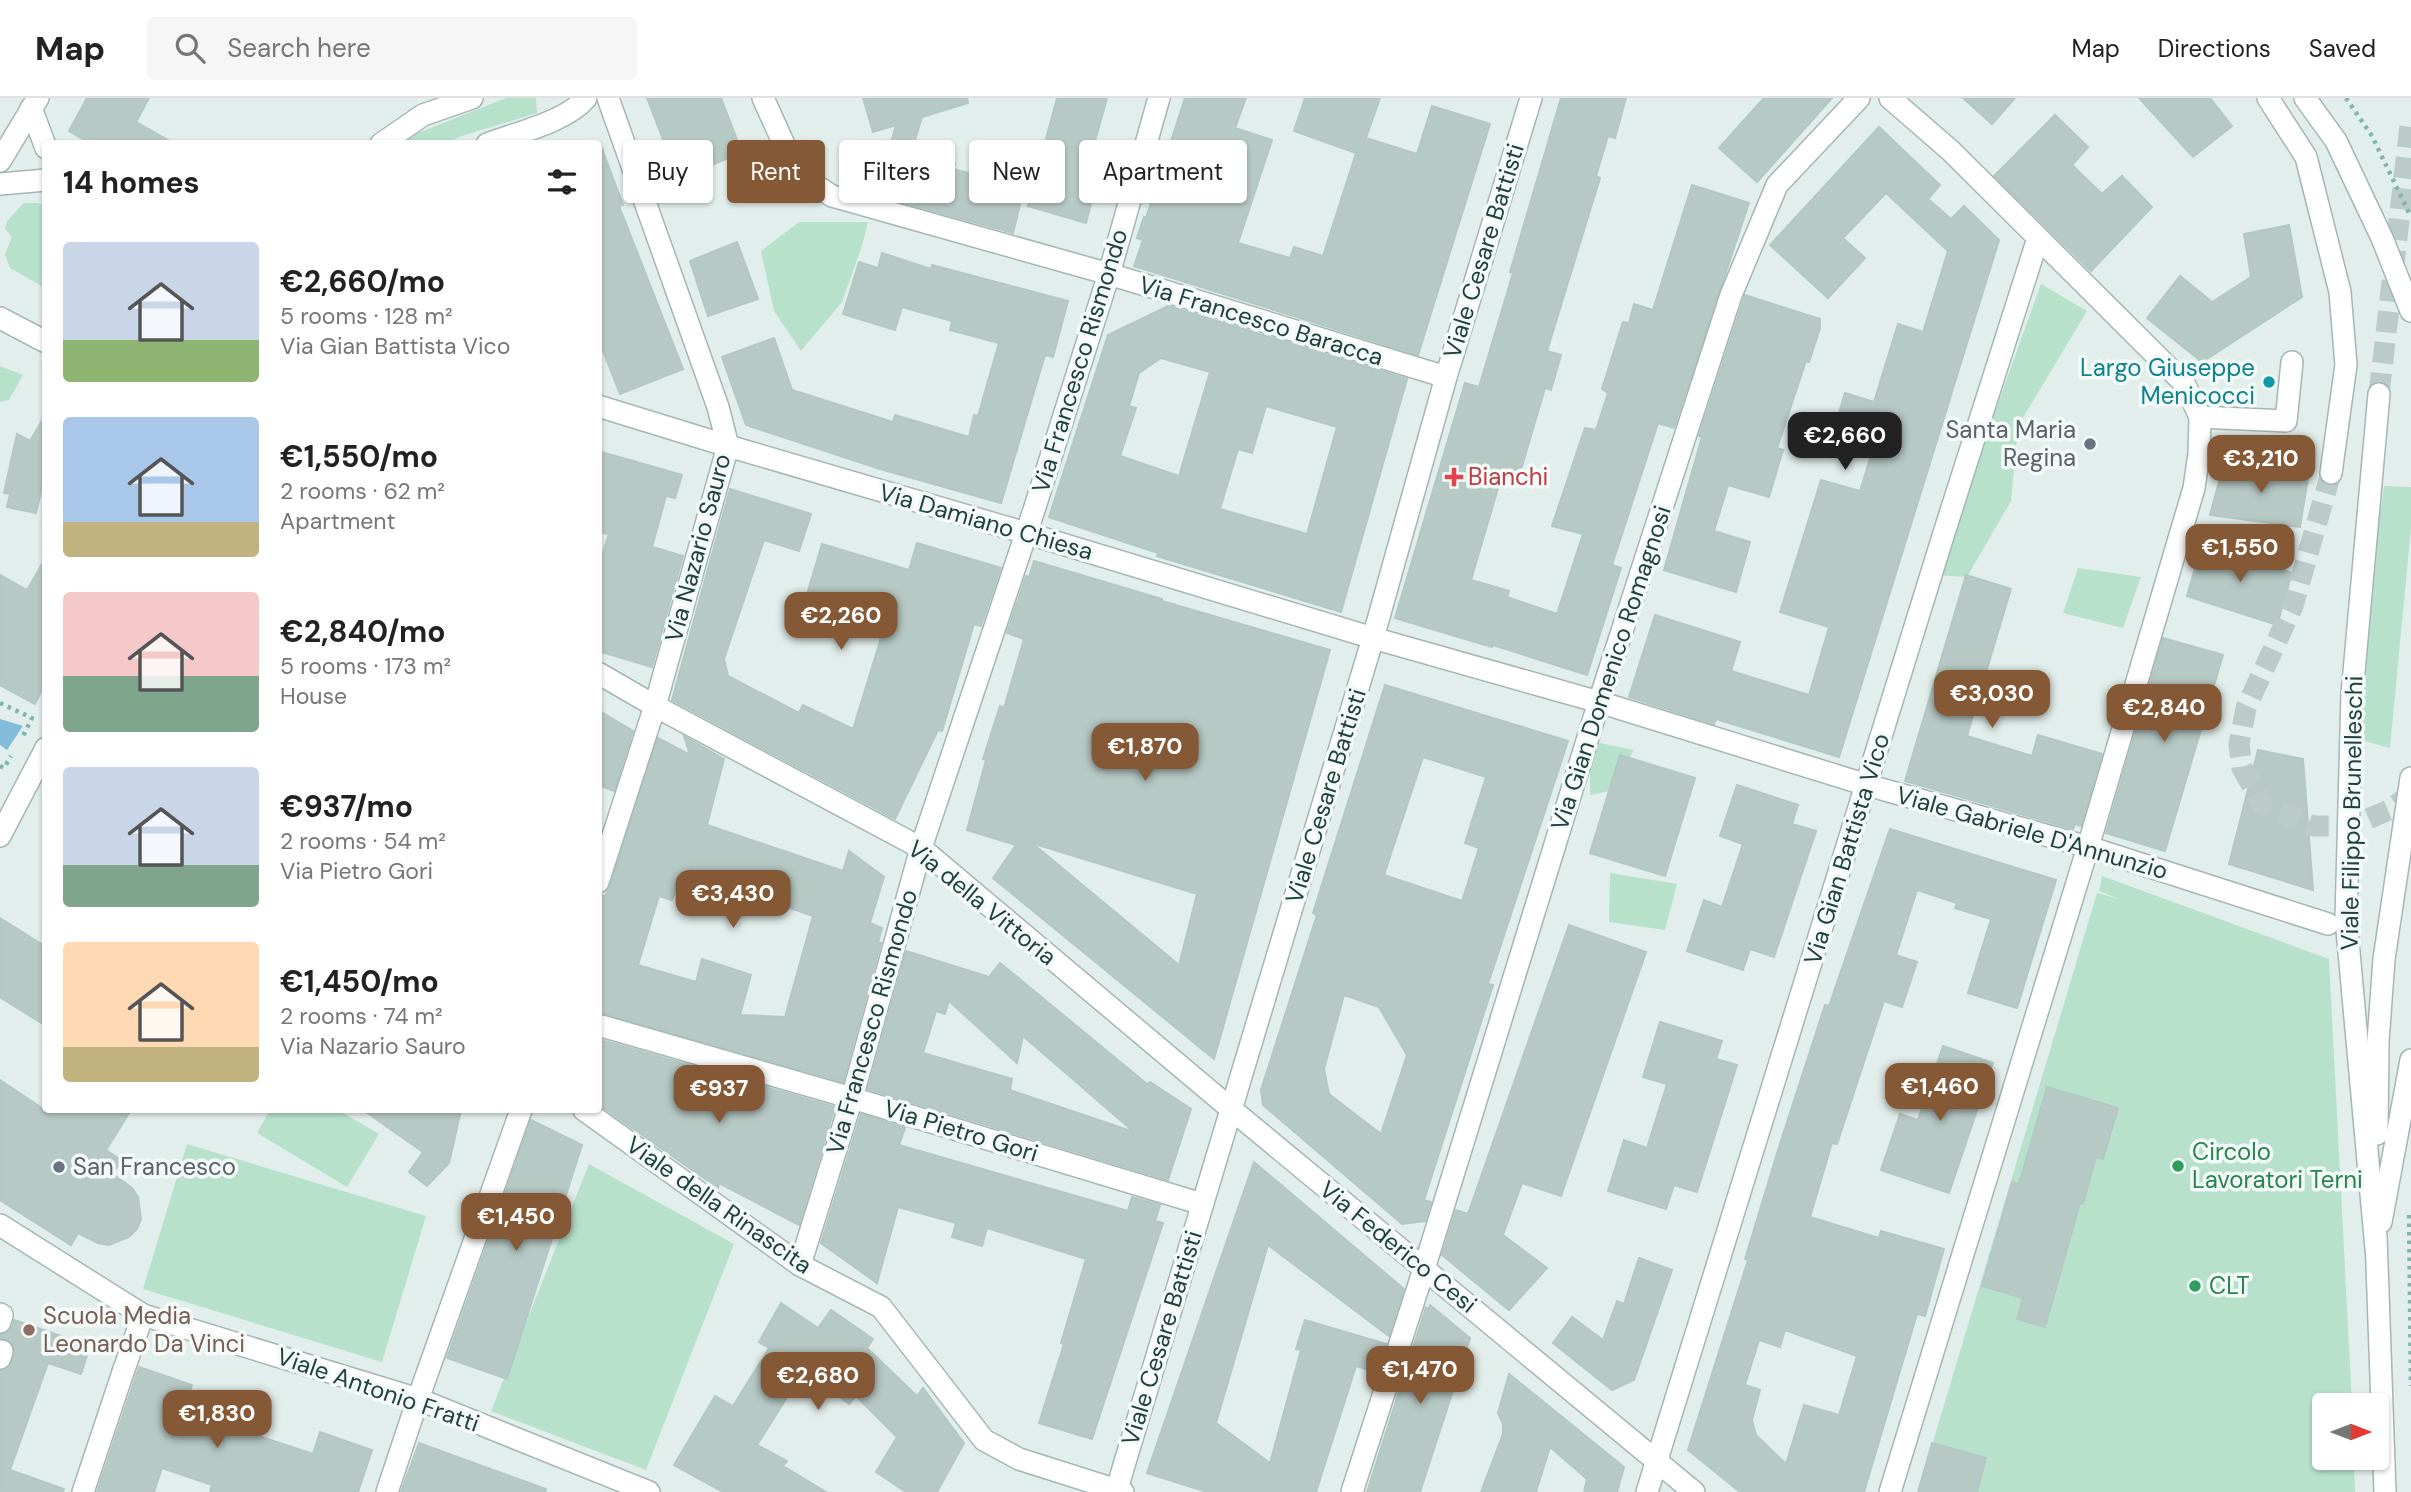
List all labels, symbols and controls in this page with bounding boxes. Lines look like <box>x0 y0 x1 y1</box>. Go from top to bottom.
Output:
search box <box>147 17 637 80</box>
text: Map <box>35 27 105 70</box>
icon: search <box>171 29 209 67</box>
text: Search here <box>227 31 371 65</box>
text: Map <box>2072 33 2120 64</box>
text: Directions <box>2158 33 2271 64</box>
text: Saved <box>2309 33 2376 64</box>
chip: Buy <box>623 140 713 203</box>
chip: Rent <box>727 140 825 203</box>
chip: Filters <box>839 140 955 203</box>
chip: New <box>969 140 1065 203</box>
chip: Apartment <box>1079 140 1247 203</box>
street label: Viale Cesare Battisti <box>1436 140 1531 362</box>
text: 14 homes <box>63 163 200 202</box>
icon: filters <box>543 163 581 201</box>
street label: Via Francesco Rismondo <box>1025 225 1134 497</box>
text: €2,660/mo <box>280 262 445 301</box>
street label: Via Francesco Baracca <box>1135 269 1387 372</box>
icon: home <box>119 270 203 354</box>
text: 5 rooms · 128 m² <box>280 301 453 331</box>
text: Via Gian Battista Vico <box>280 331 510 361</box>
place label: Largo Giuseppe Menicocci <box>2080 352 2255 411</box>
marker: Largo Giuseppe Menicocci <box>2261 374 2277 390</box>
pin: €2,660 <box>1788 412 1902 472</box>
place label: Santa Maria Regina <box>1945 414 2076 473</box>
text: €2,660 <box>1804 420 1886 450</box>
marker: Santa Maria Regina <box>2082 436 2098 452</box>
pin: €3,210 <box>2204 436 2318 495</box>
text: €1,550/mo <box>280 437 438 476</box>
text: €3,210 <box>2223 443 2299 473</box>
icon: home <box>119 445 203 529</box>
street label: Via Nazario Sauro <box>657 450 738 645</box>
place label: Bianchi <box>1468 461 1548 492</box>
marker: Bianchi <box>1446 469 1462 485</box>
text: 2 rooms · 62 m² <box>280 476 445 506</box>
street label: Via Damiano Chiesa <box>876 476 1097 567</box>
street label: Via Gian Domenico Romagnosi <box>1543 502 1678 834</box>
text: Apartment <box>280 506 395 536</box>
pin: €1,550 <box>2183 524 2297 584</box>
text: €1,550 <box>2201 532 2279 562</box>
pin: €2,260 <box>784 592 898 652</box>
text: €2,260 <box>800 600 882 630</box>
text: €2,840/mo <box>280 612 446 651</box>
icon: home <box>119 620 203 704</box>
text: 5 rooms · 173 m² <box>280 651 451 681</box>
pin: €3,030 <box>1935 670 2049 730</box>
street label: Viale Filippo Brunelleschi <box>2334 675 2369 951</box>
text: €3,030 <box>1950 678 2034 708</box>
text: House <box>280 681 347 711</box>
pin: €2,840 <box>2107 684 2221 744</box>
street label: Viale Cesare Battisti <box>1278 685 1373 907</box>
text: €2,840 <box>2123 692 2205 722</box>
pin: €1,870 <box>1088 724 1202 783</box>
street label: Via Gian Battista Vico <box>1797 729 1896 968</box>
text: €1,870 <box>1108 731 1182 761</box>
street label: Viale Gabriele D'Annunzio <box>1893 779 2171 886</box>
text: €937/mo <box>280 787 413 826</box>
icon: home <box>119 795 203 879</box>
text: 2 rooms · 54 m² <box>280 826 446 856</box>
street label: Via della Vittoria <box>902 833 1063 972</box>
text: Via Pietro Gori <box>280 856 433 886</box>
pin: €3,430 <box>676 870 790 930</box>
text: €3,430 <box>692 878 774 908</box>
street label: Via Francesco Rismondo <box>819 886 924 1158</box>
text: €1,450/mo <box>280 962 439 1001</box>
icon: home <box>119 970 203 1054</box>
text: 2 rooms · 74 m² <box>280 1001 443 1031</box>
text: Via Nazario Sauro <box>280 1031 466 1061</box>
pin: €1,460 <box>1883 1063 1997 1123</box>
pin: €937 <box>678 1066 760 1125</box>
text: €1,460 <box>1901 1071 1979 1101</box>
text: €937 <box>690 1073 748 1103</box>
street label: Via Pietro Gori <box>880 1092 1042 1169</box>
street label: Viale della Rinascita <box>620 1129 818 1280</box>
place label: Circolo Lavoratori Terni <box>2192 1136 2363 1195</box>
place label: San Francesco <box>73 1151 236 1182</box>
marker: Circolo Lavoratori Terni <box>2170 1158 2186 1174</box>
marker: San Francesco <box>51 1159 67 1175</box>
street label: Via Federico Cesi <box>1313 1174 1483 1320</box>
pin: €1,450 <box>459 1194 573 1253</box>
text: €1,450 <box>477 1201 555 1231</box>
street label: Viale Cesare Battisti <box>1114 1227 1209 1449</box>
place label: CLT <box>2209 1270 2250 1301</box>
marker: CLT <box>2187 1278 2203 1294</box>
place label: Scuola Media Leonardo Da Vinci <box>43 1300 245 1359</box>
marker: Scuola Media Leonardo Da Vinci <box>21 1322 37 1338</box>
street label: Viale Antonio Fratti <box>273 1340 484 1439</box>
pin: €1,470 <box>1363 1346 1477 1406</box>
pin: €2,680 <box>761 1352 875 1412</box>
text: €1,470 <box>1382 1354 1458 1384</box>
text: €2,680 <box>777 1360 859 1390</box>
pin: €1,830 <box>160 1390 274 1450</box>
north arrow <box>2312 1393 2389 1470</box>
map controls <box>2312 1393 2389 1470</box>
text: €1,830 <box>179 1398 255 1428</box>

